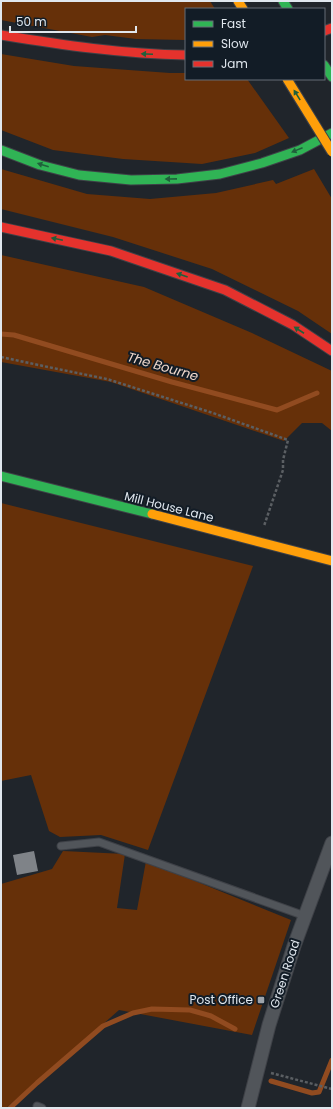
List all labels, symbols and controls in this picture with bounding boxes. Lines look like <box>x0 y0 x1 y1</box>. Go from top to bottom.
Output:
scale bar <box>10 8 136 34</box>
legend <box>185 8 325 80</box>
text: 50 m <box>16 13 47 30</box>
text: Fast <box>221 15 246 32</box>
text: Slow <box>221 35 249 52</box>
one-way arrow <box>141 50 153 57</box>
text: Jam <box>221 55 248 72</box>
one-way arrow <box>293 89 300 101</box>
one-way arrow <box>290 148 302 154</box>
one-way arrow <box>36 162 48 168</box>
one-way arrow <box>165 176 177 183</box>
one-way arrow <box>51 236 63 242</box>
one-way arrow <box>175 272 187 278</box>
one-way arrow <box>293 326 305 333</box>
water label: The Bourne <box>125 347 201 386</box>
street label: Mill House Lane <box>123 487 216 526</box>
street label: Green Road <box>266 938 304 1010</box>
place label: Post Office <box>190 991 253 1008</box>
marker: Post Office <box>256 995 266 1005</box>

